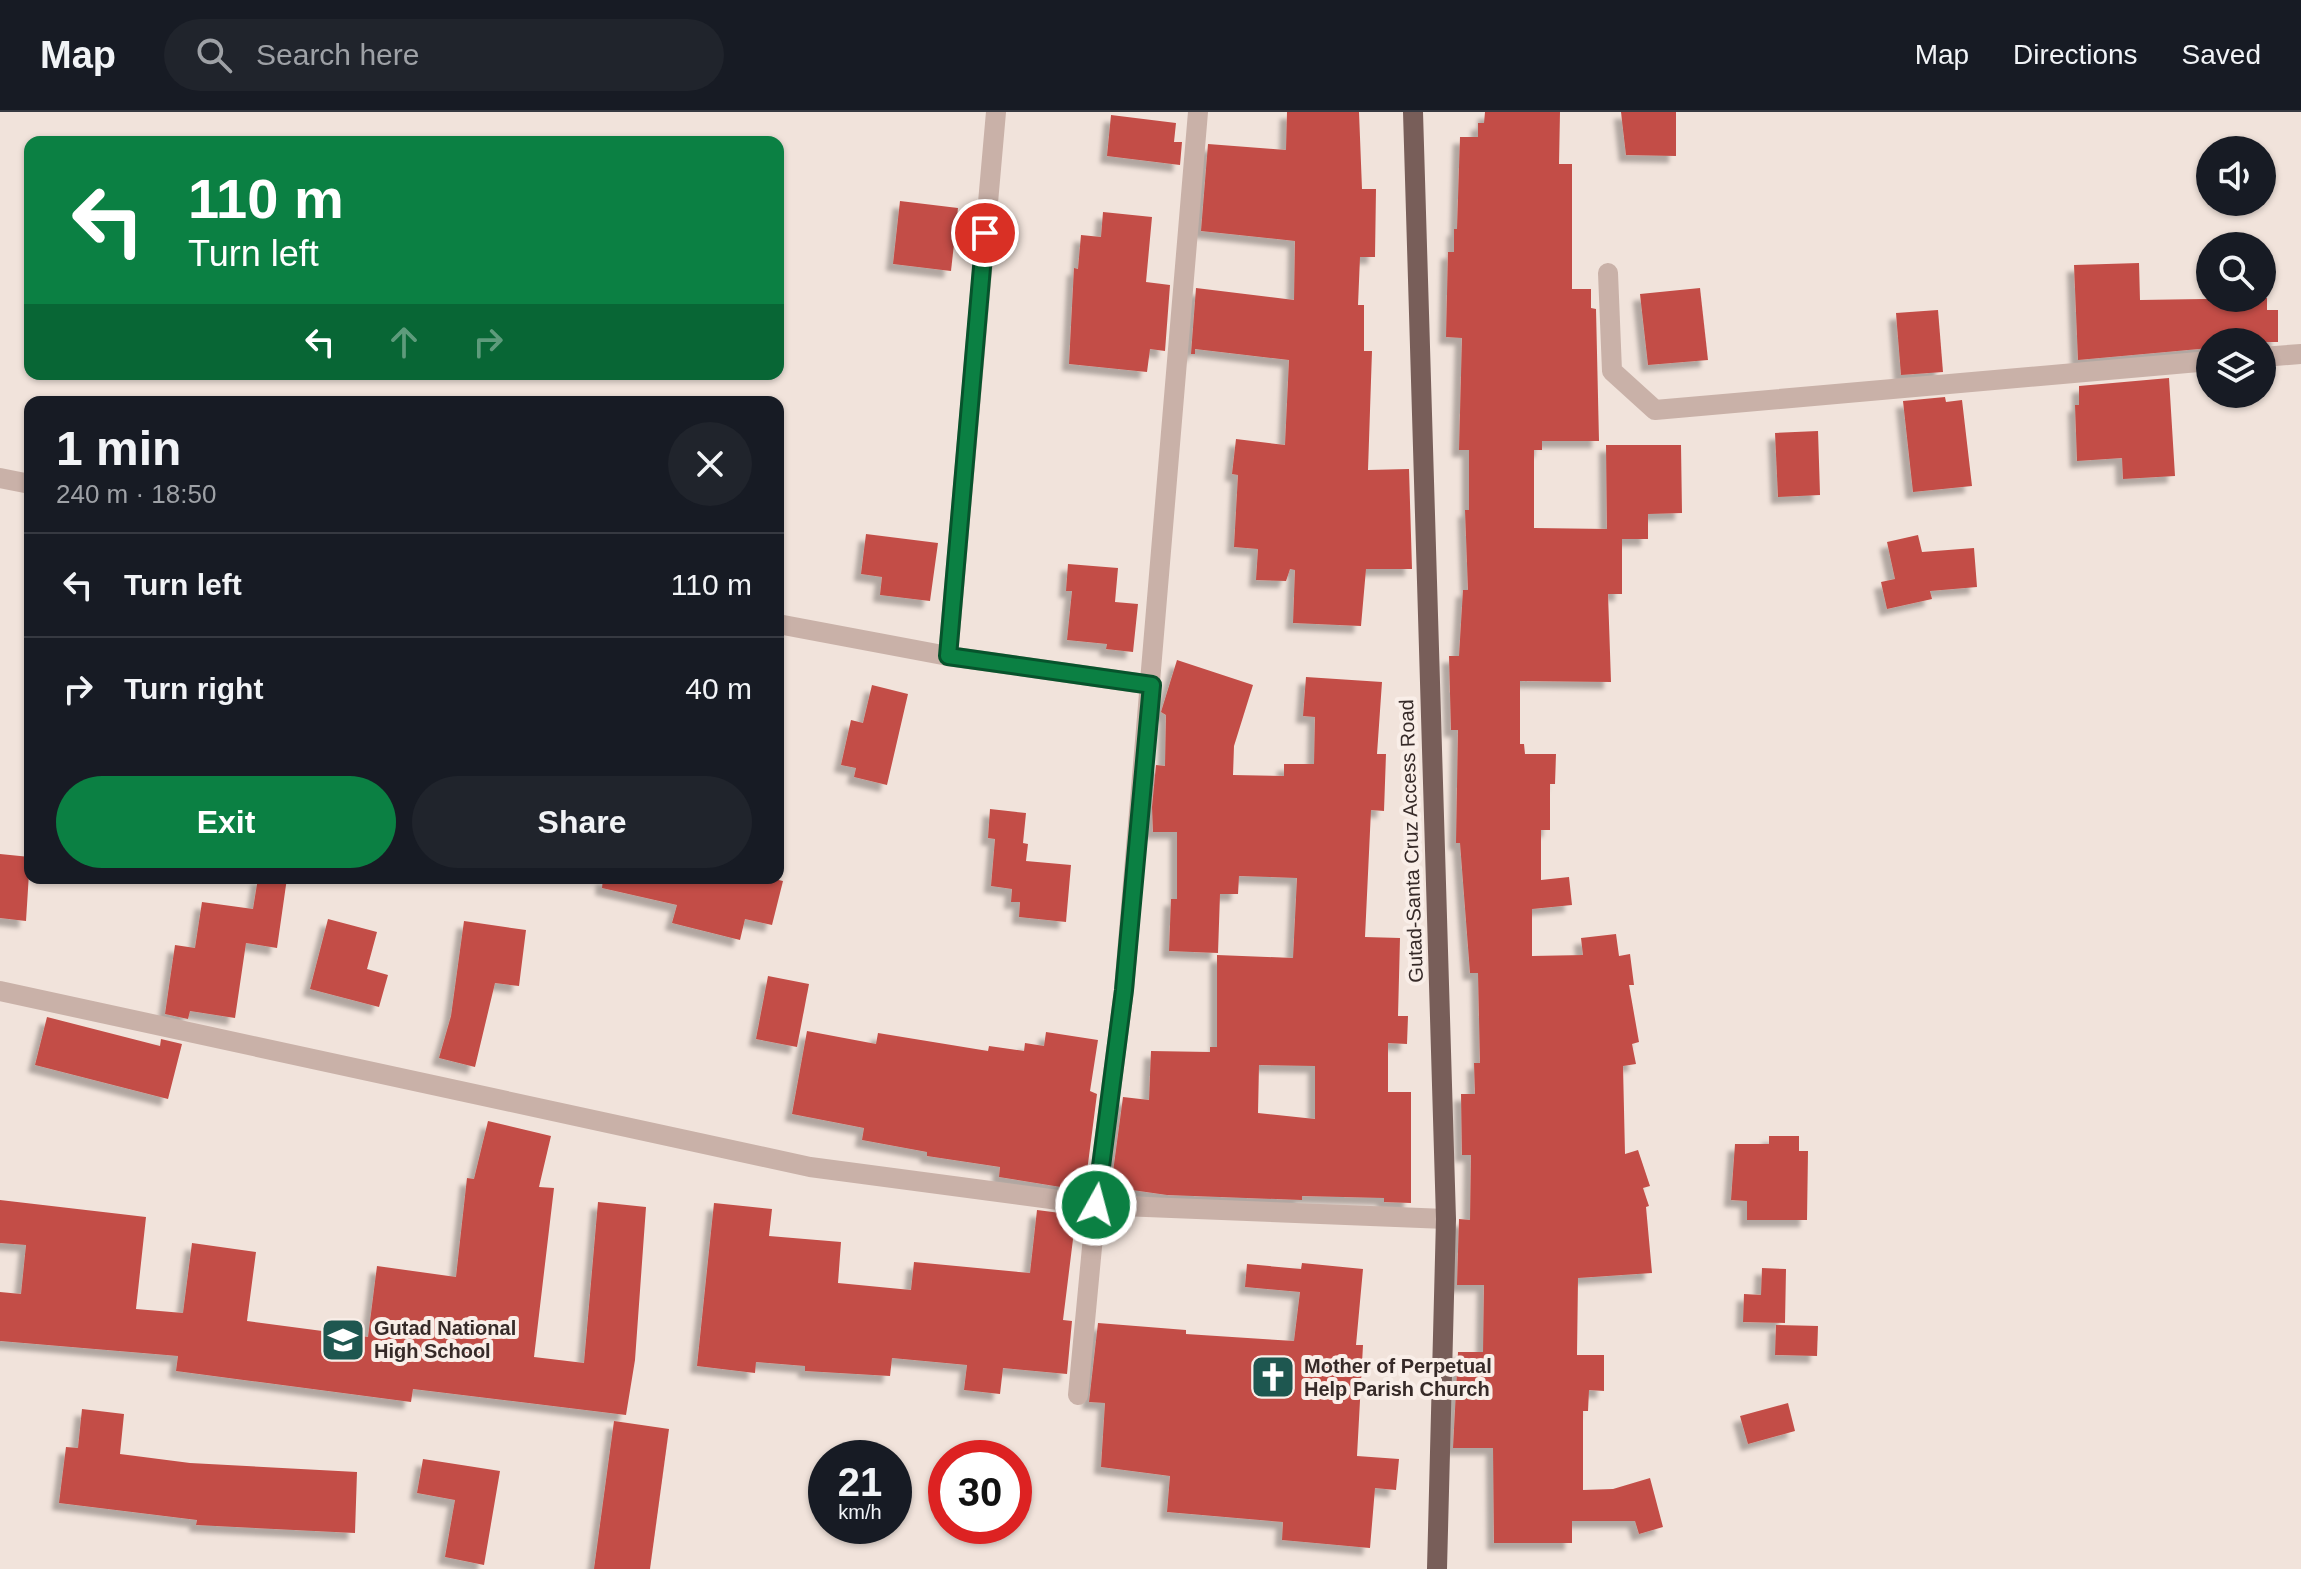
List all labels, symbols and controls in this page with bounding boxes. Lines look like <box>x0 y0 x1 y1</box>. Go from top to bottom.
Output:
search box <box>164 19 724 91</box>
icon: search <box>192 33 236 77</box>
text: Map <box>40 34 116 76</box>
text: Search here <box>256 38 419 71</box>
text: Map <box>1915 39 1969 70</box>
text: Directions <box>2013 39 2138 70</box>
text: Saved <box>2182 39 2261 70</box>
map controls <box>2196 136 2276 408</box>
button: sound <box>2196 136 2276 216</box>
text: 110 m <box>188 167 344 230</box>
icon: left <box>56 168 160 272</box>
pin <box>951 199 1019 267</box>
icon: arrive <box>963 211 1007 255</box>
button: search <box>2196 232 2276 312</box>
text: Turn left <box>188 233 319 274</box>
icon: left <box>298 320 342 364</box>
icon: ahead <box>382 320 426 364</box>
icon: right <box>466 320 510 364</box>
button: layers <box>2196 328 2276 408</box>
text: 1 min <box>56 422 181 475</box>
button: close <box>668 422 752 506</box>
text: 240 m · 18:50 <box>56 479 216 509</box>
icon: left <box>56 563 100 607</box>
text: Turn left <box>124 568 242 601</box>
text: 110 m <box>671 568 752 601</box>
icon: right <box>56 667 100 711</box>
text: Turn right <box>124 672 263 705</box>
text: 40 m <box>685 672 752 705</box>
street label: Gutad-Santa Cruz Access Road <box>1395 699 1427 983</box>
button: Exit <box>56 776 396 868</box>
button: Share <box>412 776 752 868</box>
position arrow <box>1054 1163 1138 1247</box>
school or university icon: Gutad National High School <box>319 1316 367 1364</box>
place label: Gutad National High School <box>374 1317 516 1362</box>
church icon: Mother of Perpetual Help Parish Church <box>1249 1353 1297 1401</box>
place label: Mother of Perpetual Help Parish Church <box>1304 1355 1492 1400</box>
speed limit sign: 30 <box>928 1440 1032 1544</box>
text: 21 <box>838 1460 882 1504</box>
text: km/h <box>838 1501 882 1523</box>

